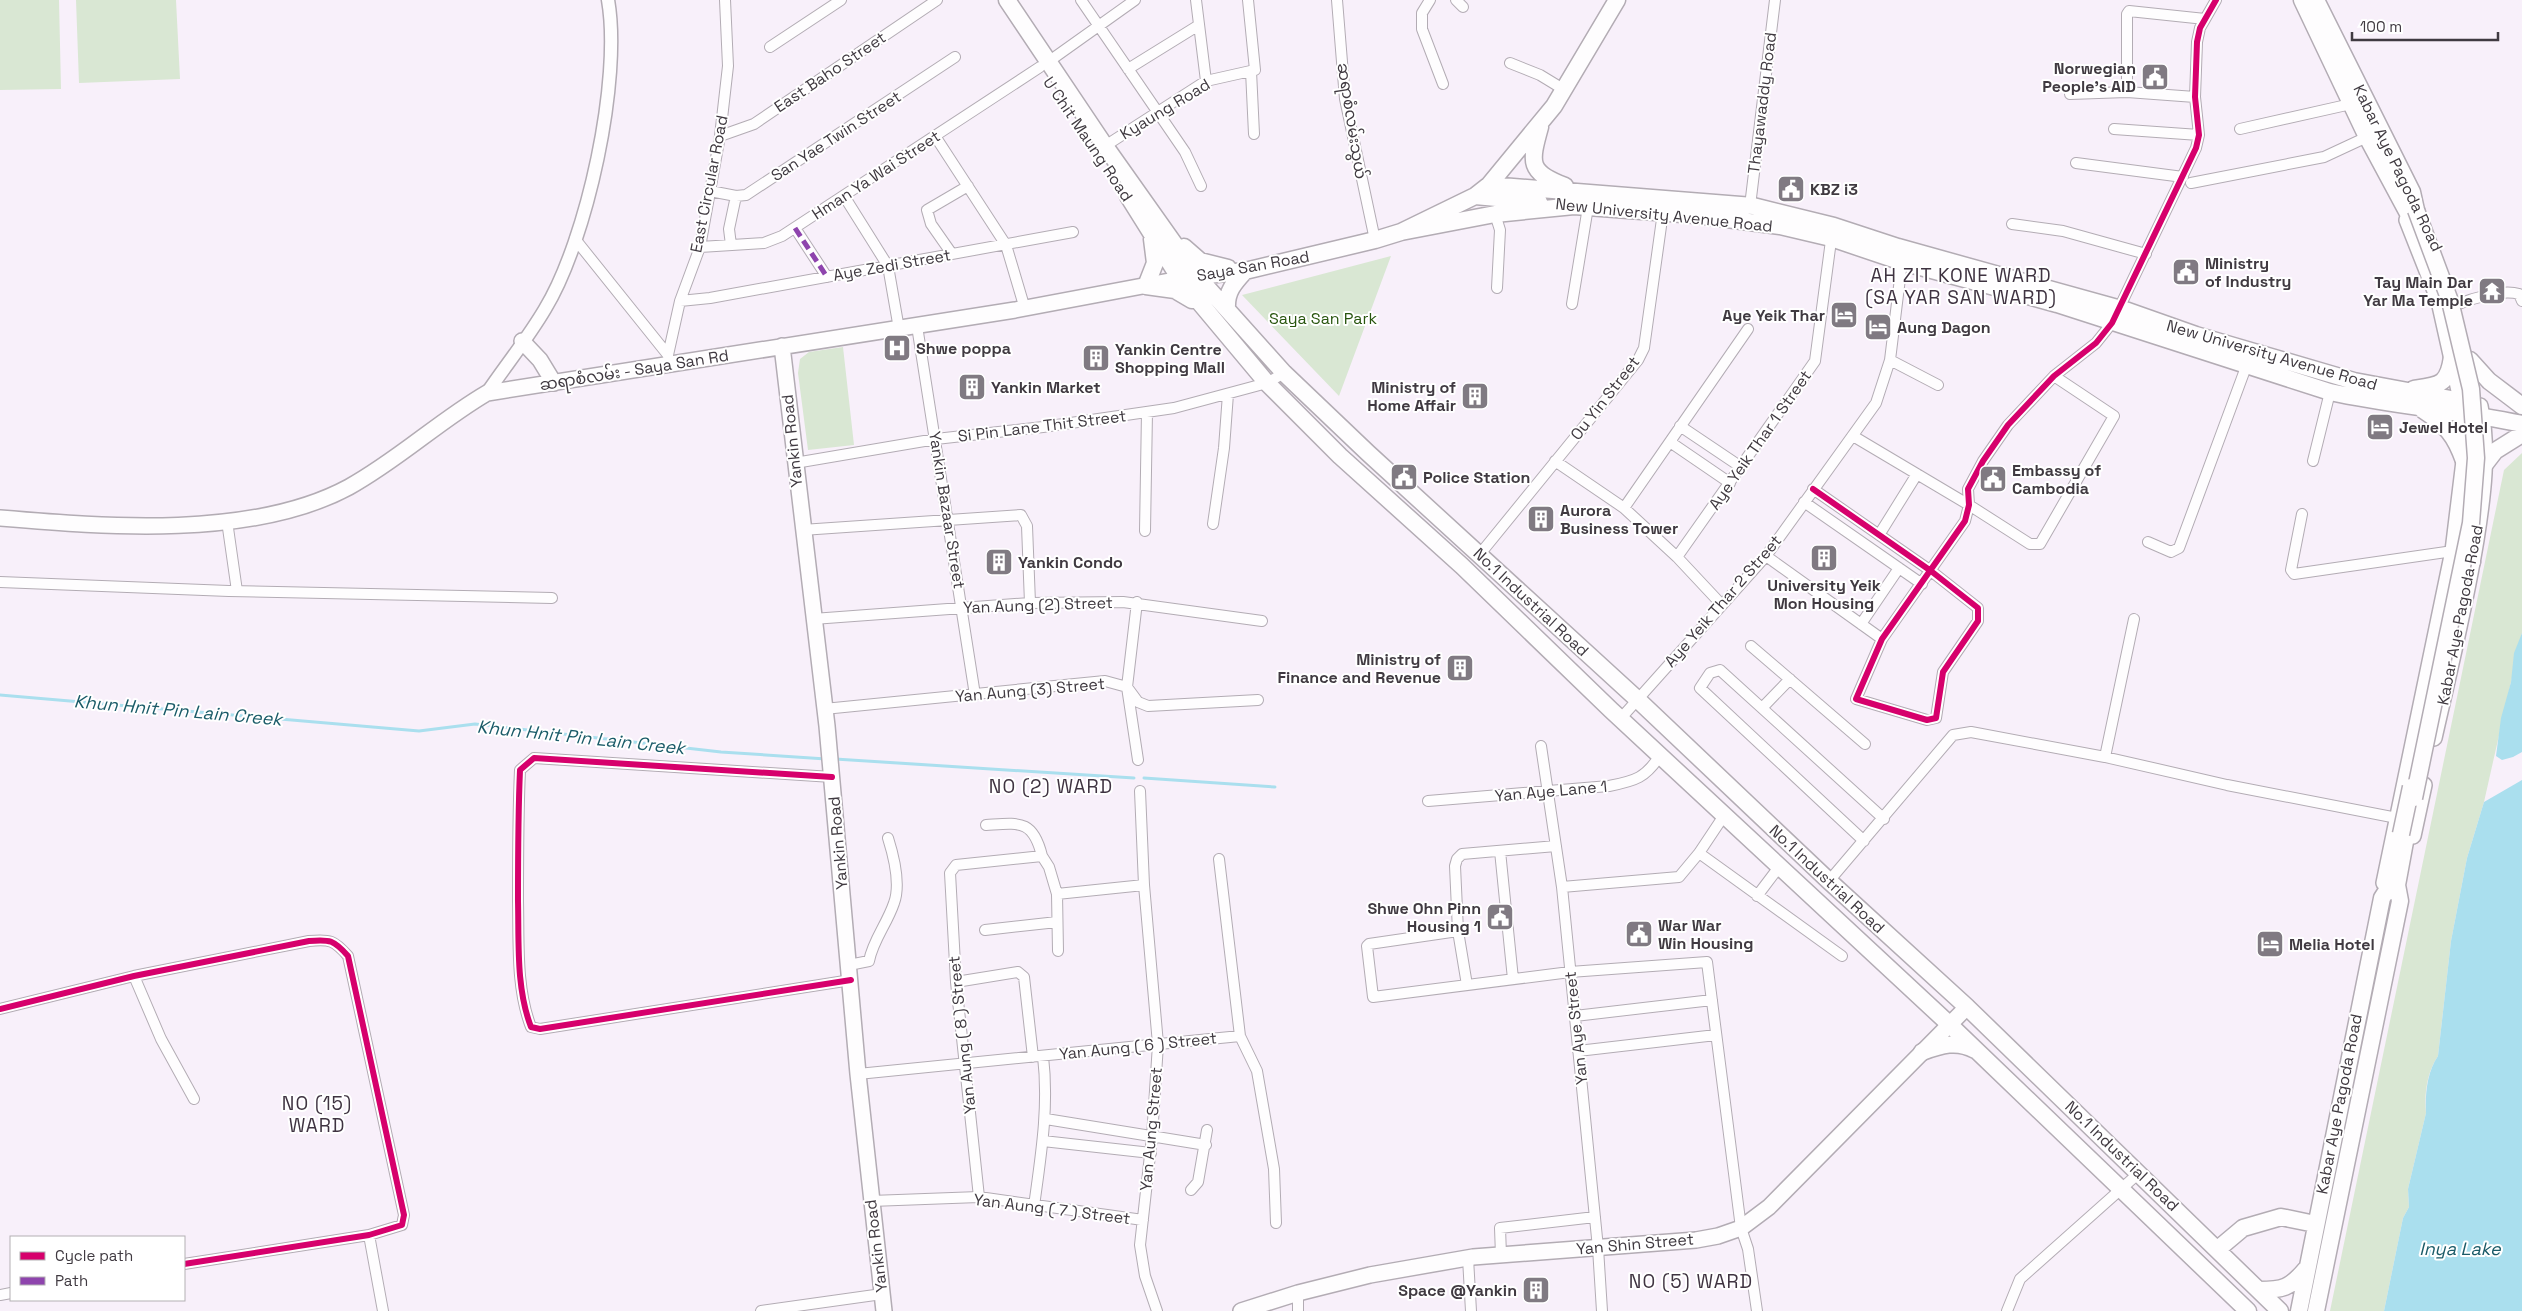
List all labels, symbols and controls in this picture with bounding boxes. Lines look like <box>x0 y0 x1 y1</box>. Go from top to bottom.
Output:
scale bar <box>2352 10 2498 42</box>
text: 100 m <box>2360 17 2402 36</box>
street label: East Baho Street <box>770 27 890 117</box>
street label: Thayawaddy Road <box>1743 31 1781 175</box>
place label: Norwegian People's AID <box>2042 58 2136 97</box>
street label: ဆရာစံလမ်းသွယ် <box>1329 61 1373 181</box>
public building icon: Norwegian People's AID <box>2140 62 2170 92</box>
street label: U Chit Maung Road <box>1038 72 1138 206</box>
street label: Kyaung Road <box>1116 74 1214 144</box>
street label: Kabar Aye Pagoda Road <box>2348 81 2448 255</box>
street label: San Yae Twin Street <box>767 86 905 186</box>
street label: East Circular Road <box>685 113 733 255</box>
street label: Hman Ya Wai Street <box>808 126 944 224</box>
public building icon: KBZ i3 <box>1776 174 1806 204</box>
place label: KBZ i3 <box>1810 179 1858 200</box>
street label: New University Avenue Road <box>1554 193 1774 237</box>
street label: Aye Zedi Street <box>832 244 952 286</box>
street label: Saya San Road <box>1195 246 1311 286</box>
place label: Ministry of Industry <box>2205 253 2291 292</box>
public building icon: Ministry of Industry <box>2171 257 2201 287</box>
district label: AH ZIT KONE WARD (SA YAR SAN WARD) <box>1865 263 2057 310</box>
place label: Tay Main Dar Yar Ma Temple <box>2363 272 2473 311</box>
temple icon: Tay Main Dar Yar Ma Temple <box>2477 276 2507 306</box>
hotel icon: Aye Yeik Thar <box>1829 300 1859 330</box>
place label: Aye Yeik Thar <box>1722 305 1825 326</box>
park label: Saya San Park <box>1269 308 1377 329</box>
hotel icon: Aung Dagon <box>1863 312 1893 342</box>
street label: New University Avenue Road <box>2164 315 2380 395</box>
place label: Aung Dagon <box>1897 317 1991 338</box>
hospital icon: Shwe poppa <box>882 333 912 363</box>
place label: Shwe poppa <box>916 338 1011 359</box>
place label: Yankin Centre Shopping Mall <box>1115 339 1225 378</box>
building icon: Yankin Centre Shopping Mall <box>1081 343 1111 373</box>
street label: ဆရာစံလမ်း - Saya San Rd <box>538 344 731 398</box>
street label: Ou Yin Street <box>1566 352 1644 444</box>
street label: Aye Yeik Thar 1 Street <box>1704 366 1816 514</box>
building icon: Yankin Market <box>957 372 987 402</box>
place label: Yankin Market <box>991 377 1100 398</box>
place label: Ministry of Home Affair <box>1367 377 1456 416</box>
building icon: Ministry of Home Affair <box>1460 381 1490 411</box>
street label: Yankin Road <box>777 394 807 488</box>
street label: Si Pin Lane Thit Street <box>956 405 1128 447</box>
hotel icon: Jewel Hotel <box>2365 412 2395 442</box>
place label: Jewel Hotel <box>2399 417 2488 438</box>
street label: Yankin Bazaar Street <box>924 430 970 590</box>
place label: Embassy of Cambodia <box>2012 460 2101 499</box>
public building icon: Police Station <box>1389 462 1419 492</box>
public building icon: Embassy of Cambodia <box>1978 464 2008 494</box>
place label: Police Station <box>1423 467 1530 488</box>
place label: Aurora Business Tower <box>1560 500 1678 539</box>
building icon: Aurora Business Tower <box>1526 504 1556 534</box>
street label: Kabar Aye Pagoda Road <box>2432 523 2488 707</box>
street label: Aye Yeik Thar 2 Street <box>1660 531 1786 671</box>
street label: No.1 Industrial Road <box>1469 543 1593 661</box>
building icon: University Yeik Mon Housing <box>1809 543 1839 573</box>
building icon: Yankin Condo <box>984 547 1014 577</box>
place label: Yankin Condo <box>1018 552 1123 573</box>
place label: University Yeik Mon Housing <box>1767 575 1881 614</box>
street label: Yan Aung (2) Street <box>963 592 1113 618</box>
place label: Ministry of Finance and Revenue <box>1277 649 1441 688</box>
building icon: Ministry of Finance and Revenue <box>1445 653 1475 683</box>
street label: Yan Aung (3) Street <box>954 673 1106 707</box>
water label: Khun Hnit Pin Lain Creek <box>73 689 285 731</box>
water label: Khun Hnit Pin Lain Creek <box>476 715 688 760</box>
district label: NO (2) WARD <box>989 774 1113 799</box>
street label: Yan Aye Lane 1 <box>1494 776 1608 806</box>
street label: Yankin Road <box>823 796 853 890</box>
street label: No.1 Industrial Road <box>1765 820 1889 938</box>
place label: Shwe Ohn Pinn Housing 1 <box>1367 898 1481 937</box>
public building icon: Shwe Ohn Pinn Housing 1 <box>1485 902 1515 932</box>
place label: War War Win Housing <box>1658 915 1753 954</box>
public building icon: War War Win Housing <box>1624 919 1654 949</box>
hotel icon: Melia Hotel <box>2255 929 2285 959</box>
place label: Melia Hotel <box>2289 934 2375 955</box>
street label: Yan Aung ( 8 ) Street <box>943 955 981 1115</box>
street label: Yan Aye Street <box>1560 970 1592 1086</box>
street label: Kabar Aye Pagoda Road <box>2311 1012 2367 1196</box>
street label: Yan Aung ( 6 ) Street <box>1058 1027 1218 1065</box>
street label: Yan Aung Street <box>1135 1066 1167 1192</box>
district label: NO (15) WARD <box>282 1091 352 1138</box>
street label: No.1 Industrial Road <box>2061 1096 2183 1216</box>
street label: Yan Aung ( 7 ) Street <box>972 1189 1132 1229</box>
street label: Yankin Road <box>860 1198 892 1294</box>
street label: Yan Shin Street <box>1575 1228 1695 1260</box>
legend <box>10 1236 185 1301</box>
water label: Inya Lake <box>2419 1237 2502 1260</box>
text: Cycle path <box>55 1246 133 1265</box>
district label: NO (5) WARD <box>1629 1269 1753 1294</box>
text: Path <box>55 1271 88 1290</box>
building icon: Space @Yankin <box>1521 1275 1551 1305</box>
place label: Space @Yankin <box>1398 1280 1517 1301</box>

